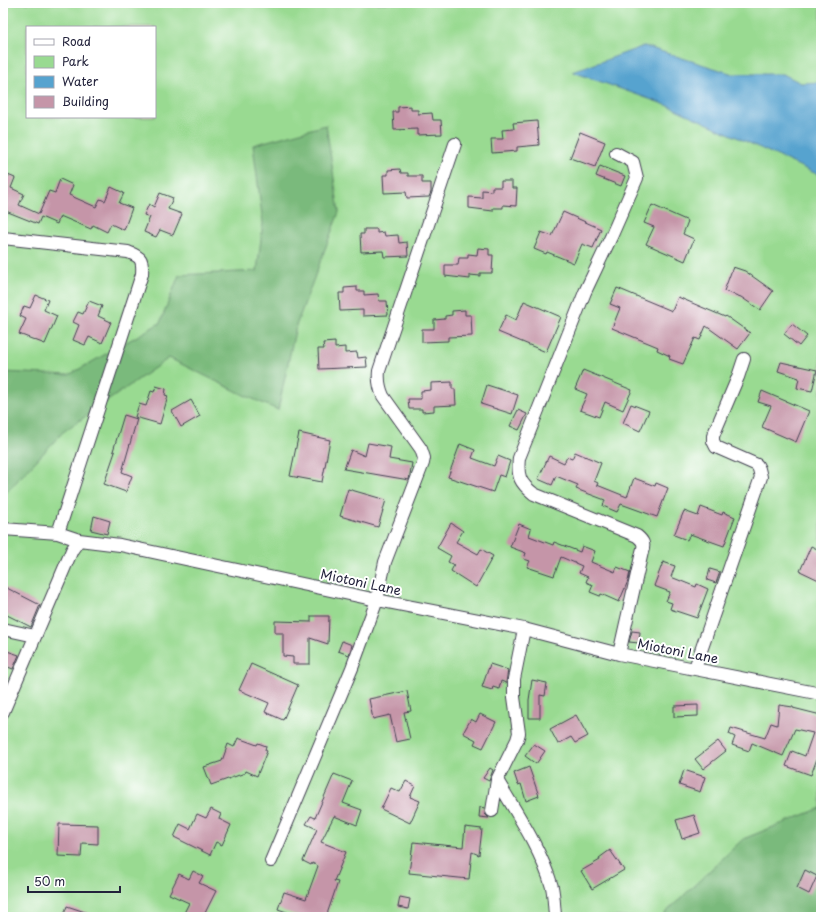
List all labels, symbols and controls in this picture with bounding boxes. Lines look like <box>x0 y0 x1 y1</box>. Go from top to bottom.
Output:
legend <box>26 26 156 118</box>
text: Road <box>62 32 91 50</box>
text: Park <box>62 52 89 70</box>
text: Water <box>62 72 99 90</box>
text: Building <box>62 92 109 110</box>
street label: Miotoni Lane <box>319 564 403 599</box>
street label: Miotoni Lane <box>636 633 720 668</box>
scale bar <box>28 868 120 894</box>
text: 50 m <box>34 872 65 890</box>

